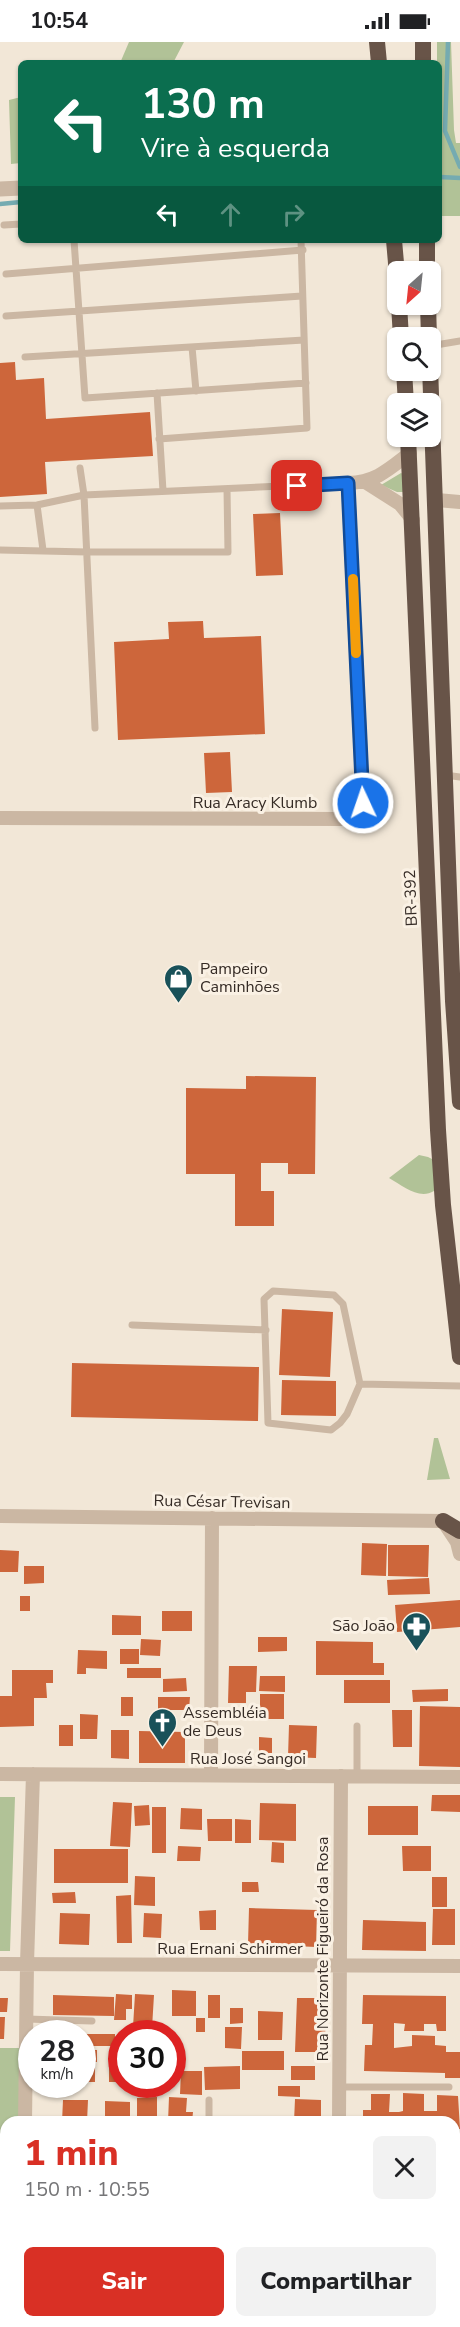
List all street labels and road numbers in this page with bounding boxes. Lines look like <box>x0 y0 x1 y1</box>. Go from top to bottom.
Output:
street label: Rua Aracy Klumb <box>193 792 317 814</box>
street label: BR-392 <box>399 869 423 927</box>
street label: Rua César Trevisan <box>153 1490 291 1514</box>
street label: Rua José Sangoi <box>190 1748 306 1770</box>
street label: Rua Norizonte Figueiró da Rosa <box>312 1836 334 2062</box>
street label: Rua Ernani Schirmer <box>157 1938 303 1960</box>

